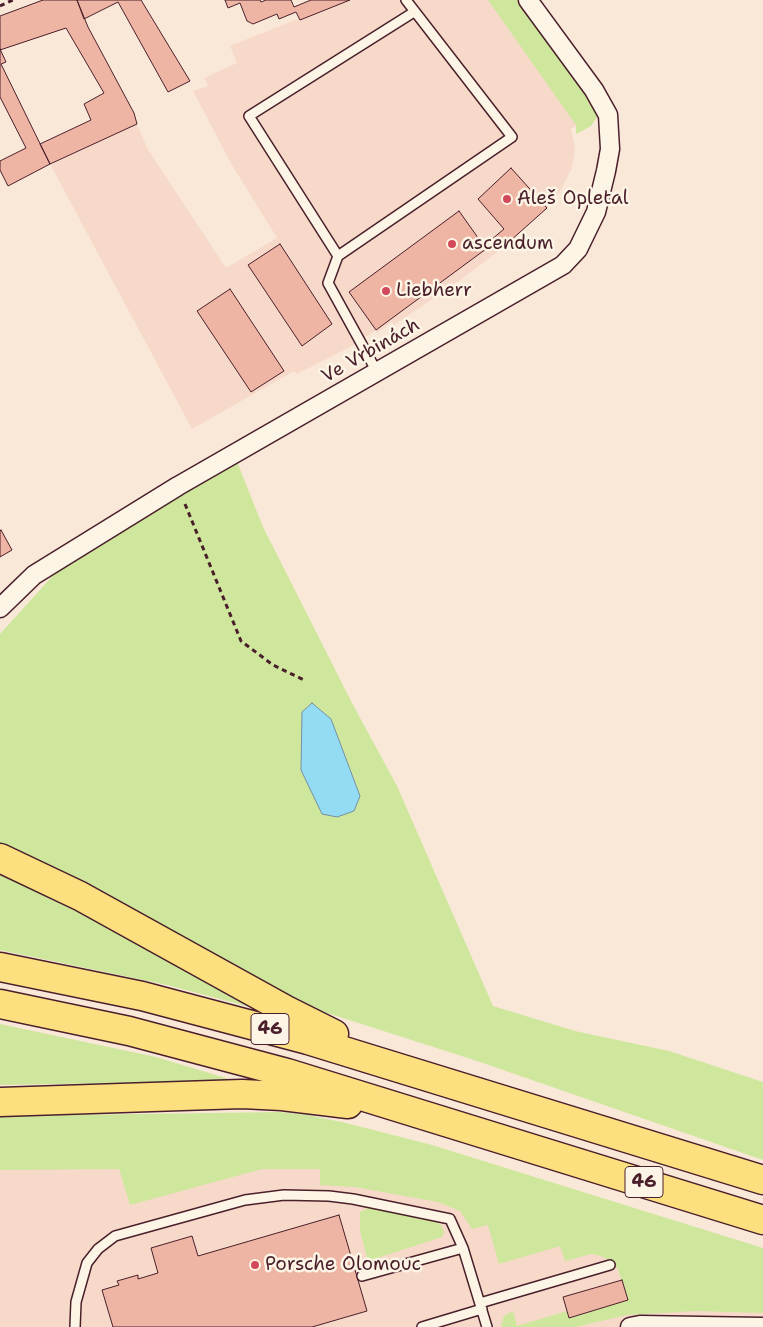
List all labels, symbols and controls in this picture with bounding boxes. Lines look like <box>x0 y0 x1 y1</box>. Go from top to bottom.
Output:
place label: Aleš Opletal <box>517 188 628 210</box>
marker: Aleš Opletal <box>501 193 513 205</box>
place label: ascendum <box>462 233 553 255</box>
marker: ascendum <box>446 238 458 250</box>
place label: Liebherr <box>396 280 472 302</box>
marker: Liebherr <box>380 285 392 297</box>
street label: Ve Vrbinách <box>318 314 424 388</box>
road number: 46 <box>251 1014 289 1044</box>
road number: 46 <box>625 1166 663 1198</box>
place label: Porsche Olomouc <box>265 1254 421 1276</box>
marker: Porsche Olomouc <box>249 1259 261 1271</box>

